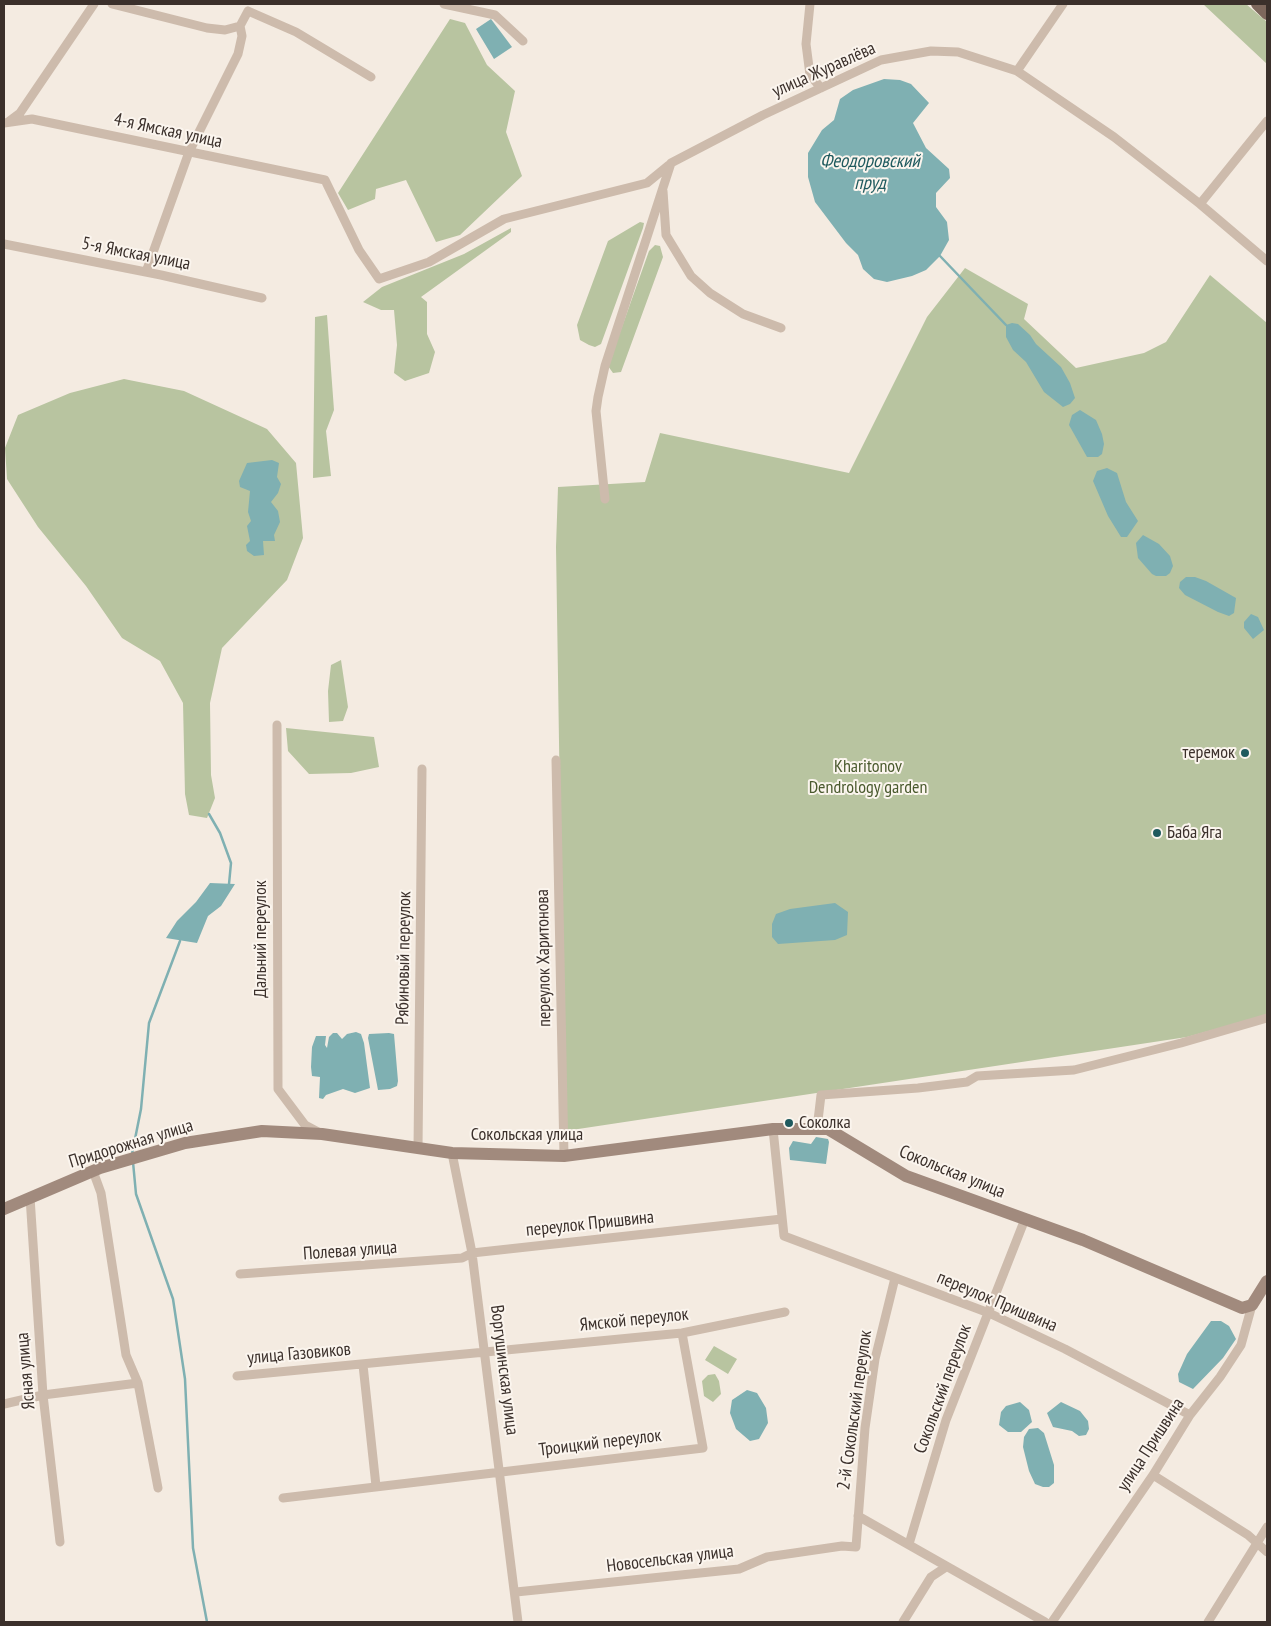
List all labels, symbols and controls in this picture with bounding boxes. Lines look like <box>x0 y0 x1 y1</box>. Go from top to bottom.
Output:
street label: улица Журавлёва <box>769 38 879 102</box>
street label: 4-я Ямская улица <box>112 109 224 153</box>
water label: Феодоровский пруд <box>820 151 920 195</box>
street label: 5-я Ямская улица <box>80 233 192 275</box>
place label: теремок <box>1183 742 1235 764</box>
marker: теремок <box>1239 747 1251 759</box>
park label: Kharitonov Dendrology garden <box>809 756 927 799</box>
place label: Баба Яга <box>1167 822 1222 844</box>
marker: Баба Яга <box>1151 827 1163 839</box>
street label: Дальний переулок <box>250 880 272 998</box>
street label: переулок Харитонова <box>532 889 556 1027</box>
street label: Рябиновый переулок <box>392 891 416 1025</box>
place label: Соколка <box>799 1112 851 1134</box>
street label: Придорожная улица <box>66 1115 196 1173</box>
marker: Соколка <box>783 1117 795 1129</box>
street label: Сокольская улица <box>471 1124 583 1146</box>
street label: Сокольская улица <box>896 1141 1008 1203</box>
street label: переулок Пришвина <box>525 1207 655 1241</box>
street label: Полевая улица <box>302 1237 398 1265</box>
street label: переулок Пришвина <box>934 1267 1060 1337</box>
street label: Воргушинская улица <box>485 1304 523 1436</box>
street label: Ямской переулок <box>579 1304 689 1336</box>
street label: Сокольский переулок <box>910 1321 976 1457</box>
street label: 2-й Сокольский переулок <box>833 1329 877 1491</box>
street label: Ясная улица <box>12 1331 40 1411</box>
street label: улица Газовиков <box>246 1339 352 1369</box>
street label: улица Пришвина <box>1113 1394 1189 1496</box>
street label: Троицкий переулок <box>538 1425 662 1461</box>
street label: Новосельская улица <box>605 1540 735 1578</box>

